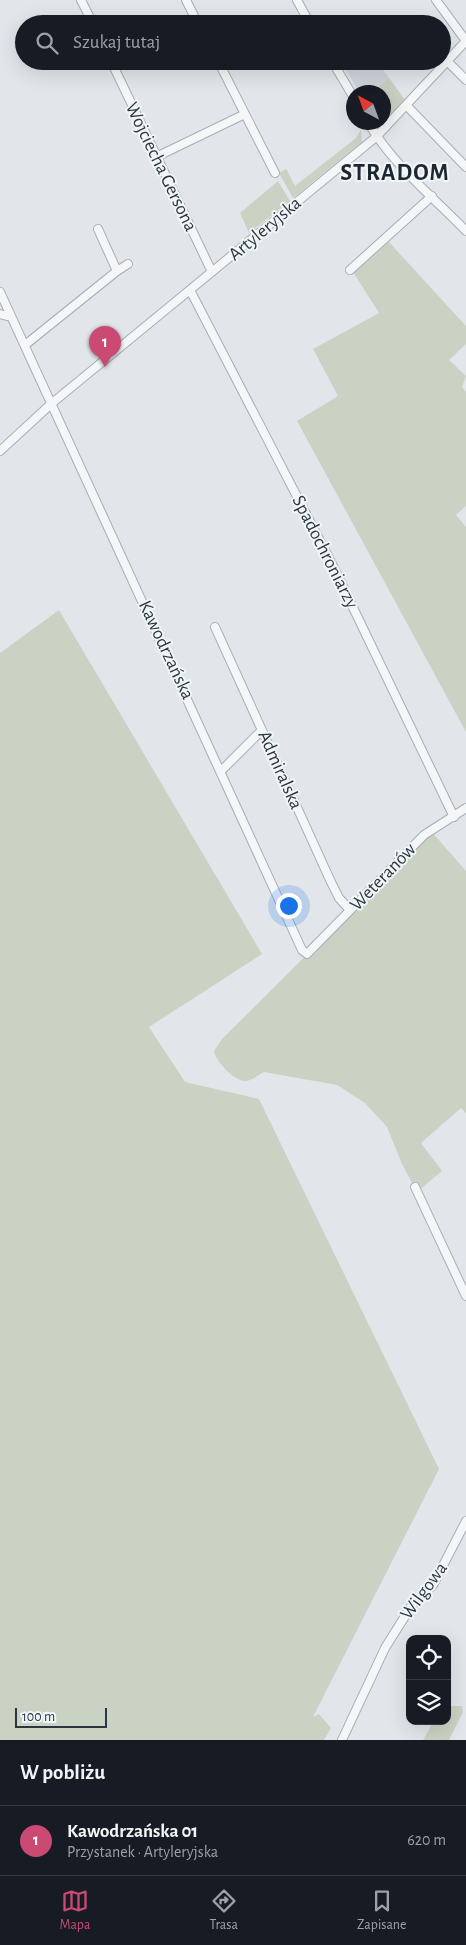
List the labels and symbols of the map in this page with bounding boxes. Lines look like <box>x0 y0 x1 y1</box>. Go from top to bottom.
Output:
north arrow <box>346 85 391 130</box>
street label: Wojciecha Gersona <box>122 99 201 235</box>
district label: STRADOM <box>340 161 450 185</box>
street label: Artyleryjska <box>225 193 305 265</box>
pin: 1 <box>89 326 121 367</box>
street label: Spadochroniarzy <box>288 492 362 612</box>
street label: Kawodrzańska <box>135 598 197 703</box>
street label: Admiralska <box>254 728 306 812</box>
street label: Weteranów <box>346 839 420 914</box>
your location <box>276 893 302 919</box>
street label: Wilgowa <box>397 1559 451 1623</box>
scale bar <box>15 1705 108 1728</box>

